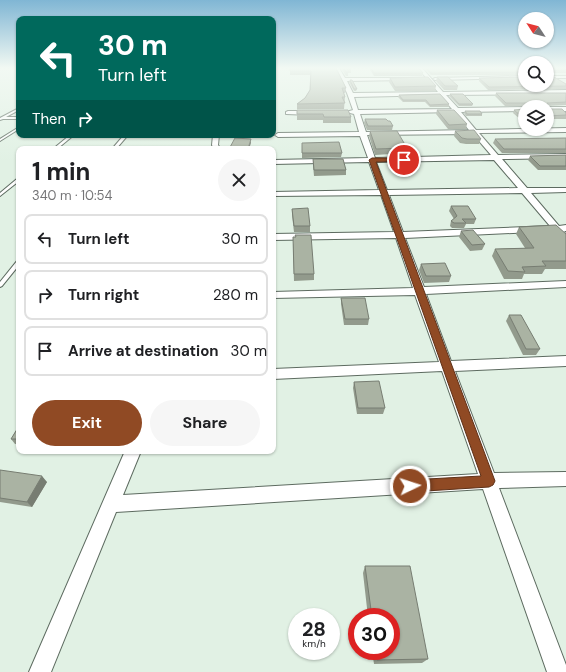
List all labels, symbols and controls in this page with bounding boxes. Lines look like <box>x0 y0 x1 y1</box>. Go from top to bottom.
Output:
north arrow <box>518 12 554 48</box>
map controls <box>518 12 554 136</box>
text: 30 m <box>98 27 168 64</box>
icon: left <box>32 32 84 84</box>
button: search <box>518 56 554 92</box>
text: Turn left <box>98 63 167 87</box>
button: layers <box>518 100 554 136</box>
icon: right <box>74 108 96 130</box>
text: Then <box>32 109 66 129</box>
pin <box>387 143 421 177</box>
icon: arrive <box>393 149 415 171</box>
text: 1 min <box>32 156 90 187</box>
button: close <box>218 159 260 201</box>
text: 340 m · 10:54 <box>32 187 112 204</box>
icon: left <box>34 228 56 250</box>
text: Turn left <box>68 229 129 249</box>
text: 30 m <box>222 229 258 249</box>
icon: right <box>34 284 56 306</box>
text: Turn right <box>68 285 139 305</box>
text: 280 m <box>213 285 258 305</box>
icon: arrive <box>34 340 56 362</box>
text: Arrive at destination <box>68 341 219 361</box>
text: 30 m <box>231 341 267 361</box>
button: Exit <box>32 400 142 446</box>
button: Share <box>150 400 260 446</box>
position arrow <box>389 465 431 507</box>
speed limit sign: 30 <box>348 608 400 660</box>
text: 28 <box>302 616 326 642</box>
text: km/h <box>302 637 326 650</box>

